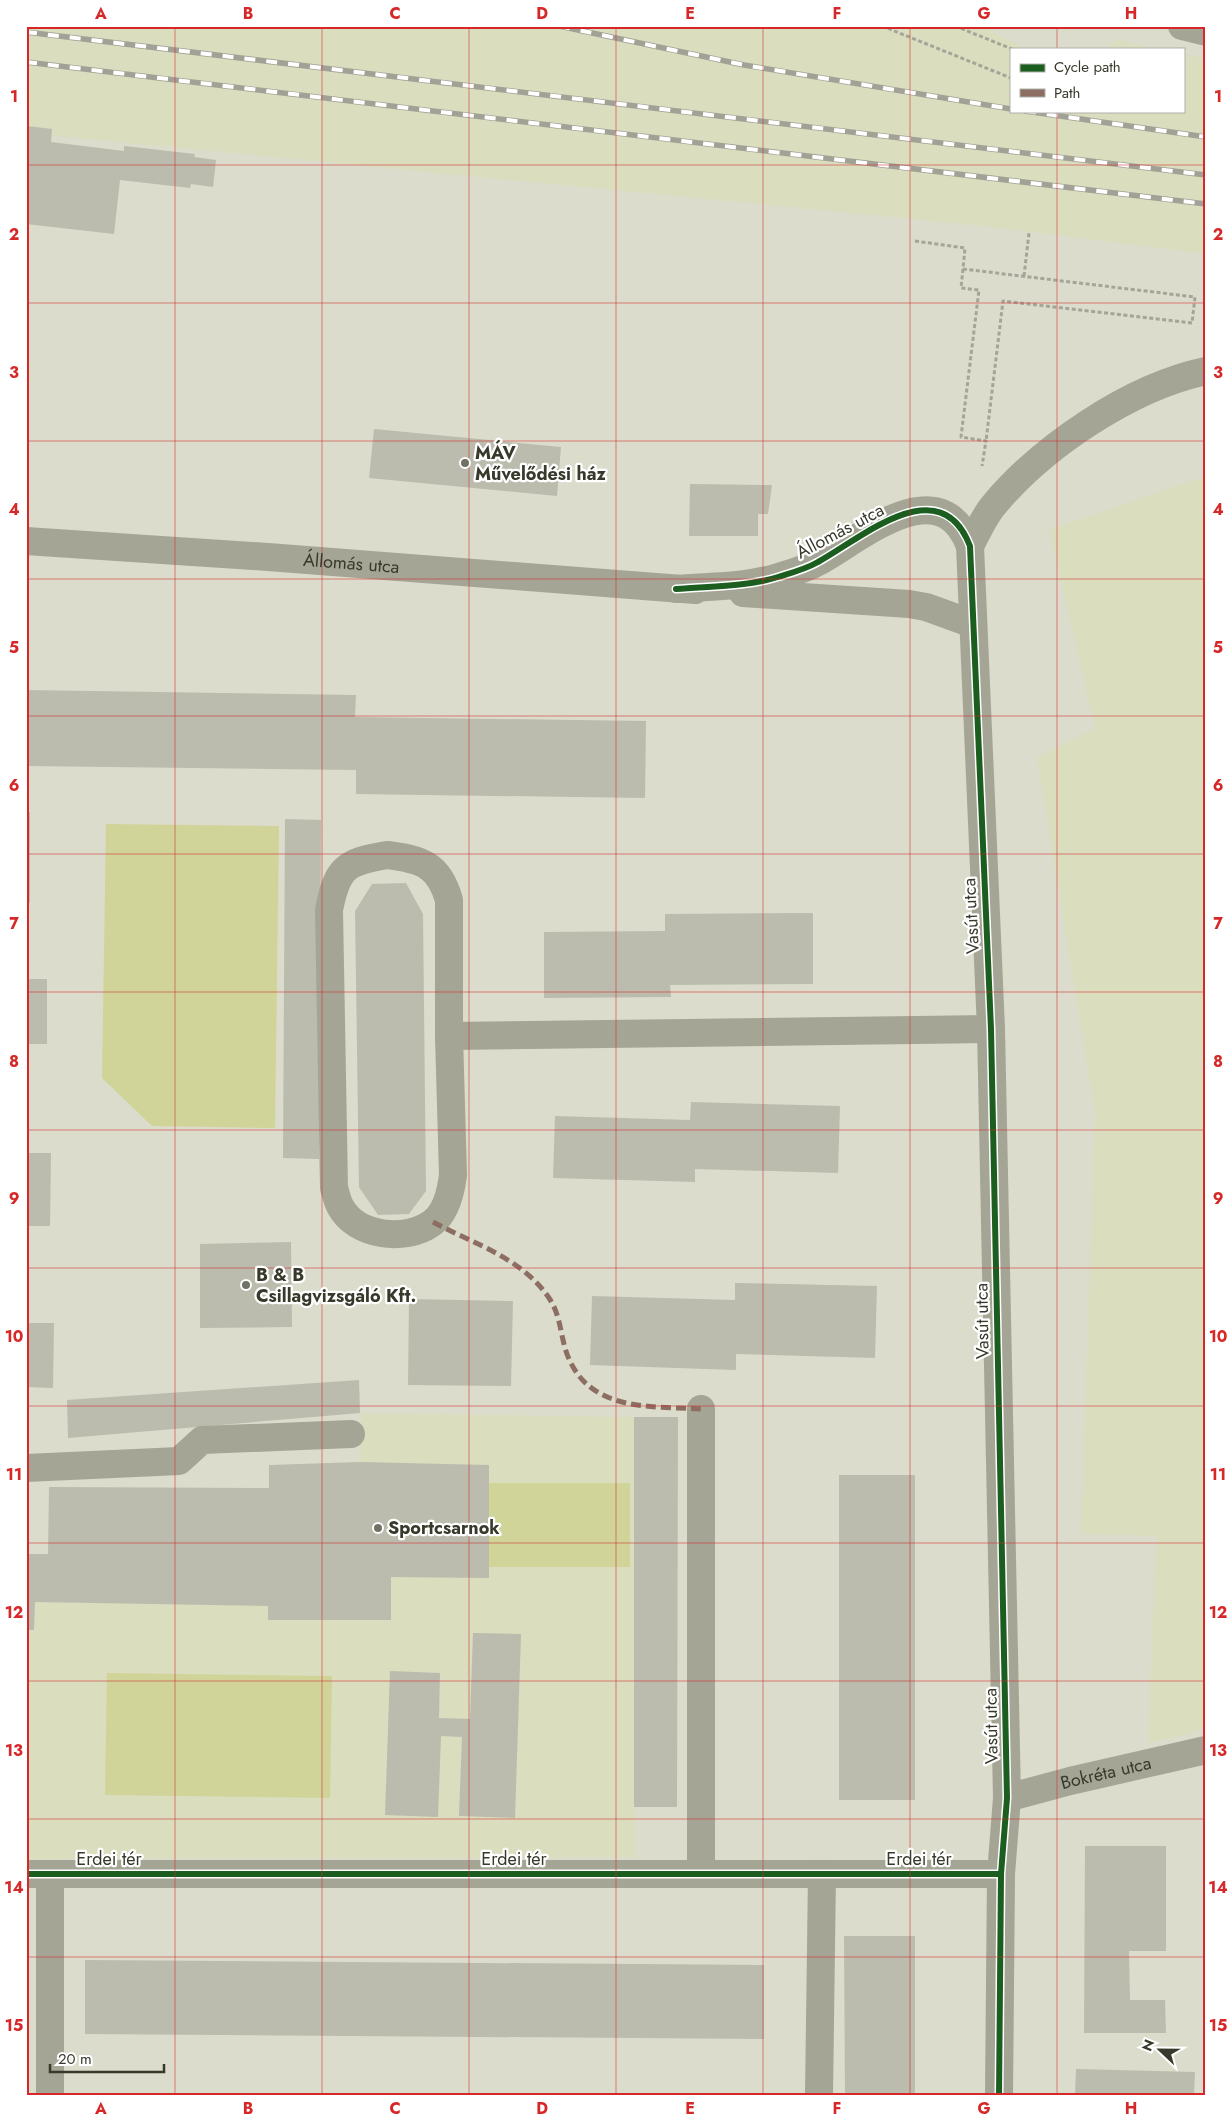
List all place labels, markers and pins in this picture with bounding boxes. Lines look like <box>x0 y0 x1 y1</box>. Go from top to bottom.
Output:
place label: MÁV Művelődési ház <box>475 439 606 487</box>
marker: MÁV Művelődési ház <box>459 457 471 469</box>
place label: B & B Csillagvizsgáló Kft. <box>256 1262 416 1309</box>
marker: B & B Csillagvizsgáló Kft. <box>240 1279 252 1291</box>
place label: Sportcsarnok <box>388 1515 500 1541</box>
marker: Sportcsarnok <box>372 1522 384 1534</box>

